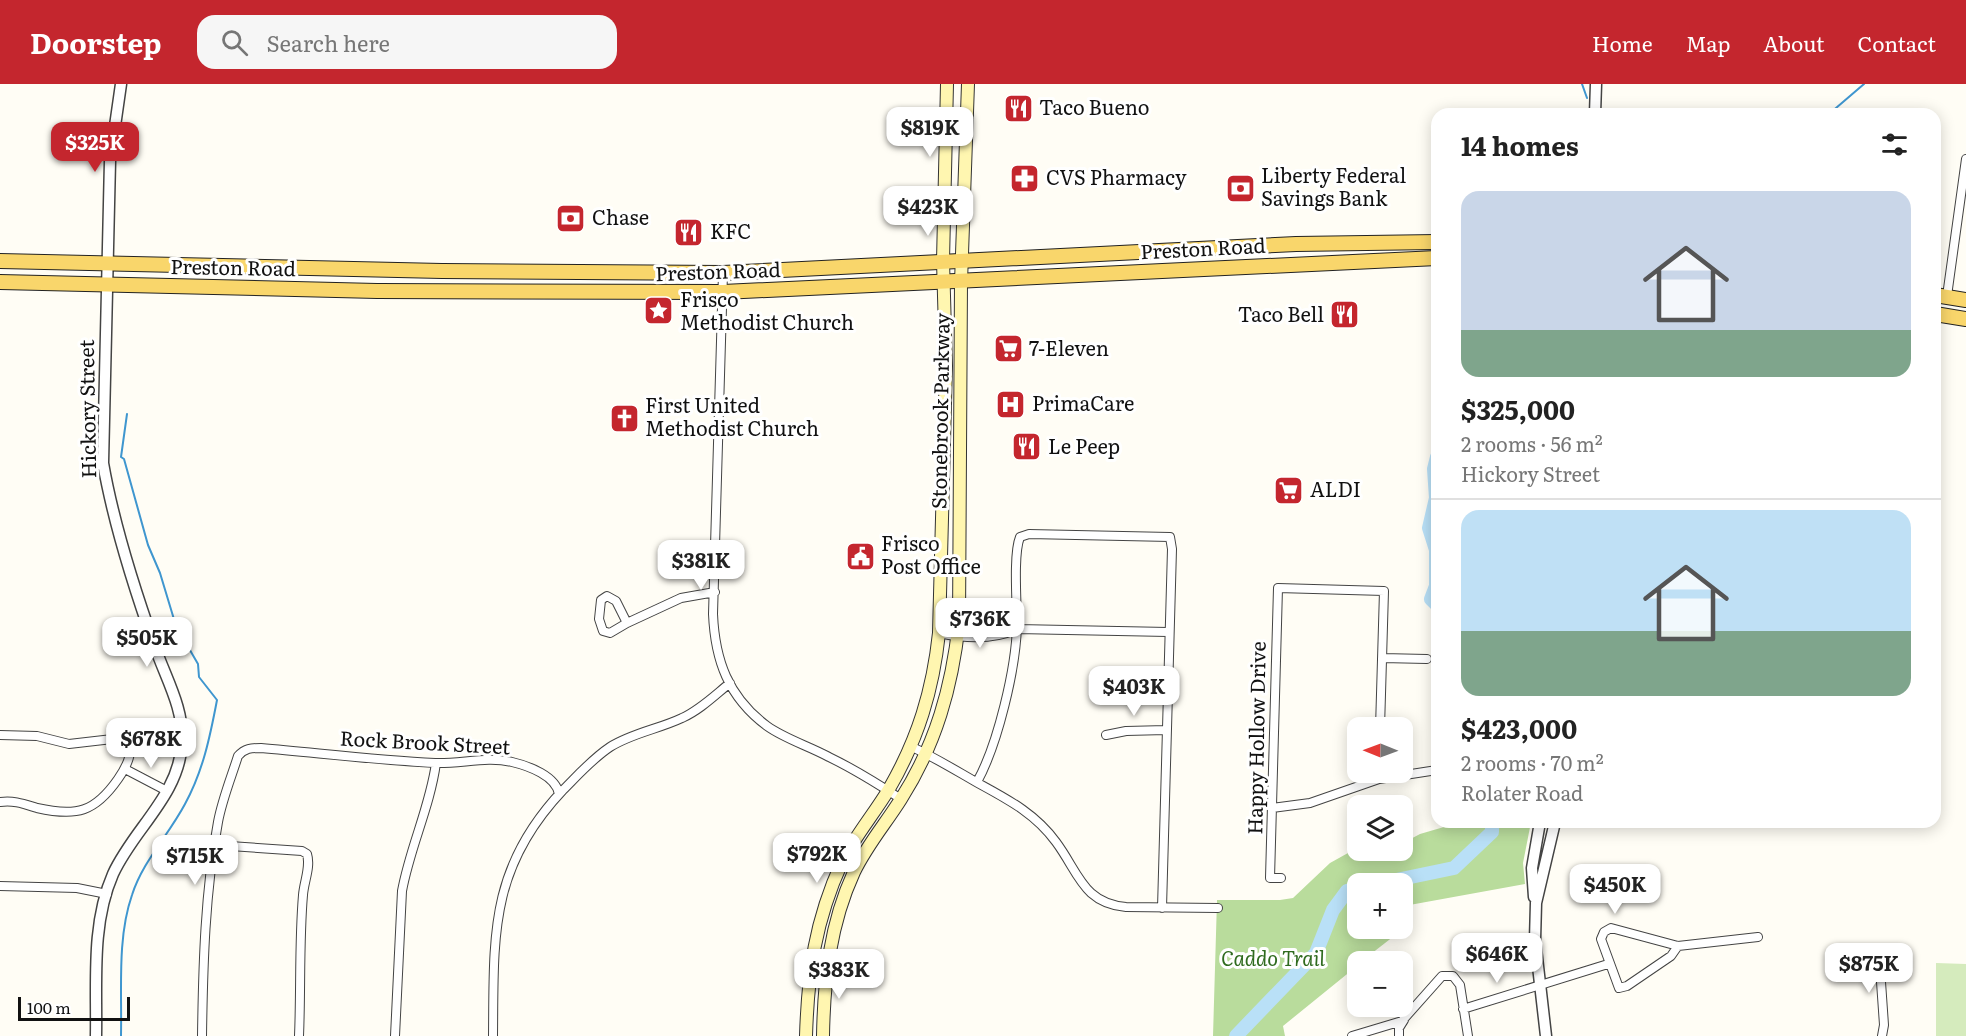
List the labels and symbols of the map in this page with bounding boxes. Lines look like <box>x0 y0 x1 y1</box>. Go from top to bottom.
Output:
place label: Taco Bueno <box>1039 91 1150 121</box>
restaurant icon: Taco Bueno <box>1002 92 1034 124</box>
pin: $819K <box>888 107 972 158</box>
pin: $325K <box>53 122 137 173</box>
place label: Liberty Federal Savings Bank <box>1261 159 1407 212</box>
place label: CVS Pharmacy <box>1046 161 1187 191</box>
pharmacy icon: CVS Pharmacy <box>1009 162 1041 194</box>
bank icon: Liberty Federal Savings Bank <box>1224 172 1256 204</box>
pin: $423K <box>886 186 970 237</box>
place label: Chase <box>592 201 649 231</box>
bank icon: Chase <box>555 202 587 234</box>
place label: KFC <box>710 215 751 245</box>
restaurant icon: KFC <box>673 216 705 248</box>
street label: Preston Road <box>1139 229 1266 265</box>
street label: Preston Road <box>170 250 296 282</box>
street label: Preston Road <box>655 253 781 287</box>
place label: Frisco Methodist Church <box>680 283 854 336</box>
place icon: Frisco Methodist Church <box>643 295 675 327</box>
place label: Taco Bell <box>1238 298 1324 328</box>
restaurant icon: Taco Bell <box>1329 299 1361 331</box>
street label: Stonebrook Parkway <box>922 312 956 509</box>
place label: 7-Eleven <box>1029 332 1109 362</box>
supermarket icon: 7-Eleven <box>992 333 1024 365</box>
street label: Hickory Street <box>70 339 102 479</box>
place label: PrimaCare <box>1032 387 1134 417</box>
hospital icon: PrimaCare <box>995 388 1027 420</box>
place label: First United Methodist Church <box>645 389 819 442</box>
church icon: First United Methodist Church <box>608 402 640 434</box>
place label: Le Peep <box>1048 430 1120 460</box>
restaurant icon: Le Peep <box>1011 431 1043 463</box>
place label: ALDI <box>1310 473 1361 503</box>
supermarket icon: ALDI <box>1273 474 1305 506</box>
place label: Frisco Post Office <box>881 527 981 580</box>
pin: $381K <box>659 540 743 591</box>
public building icon: Frisco Post Office <box>844 540 876 572</box>
pin: $736K <box>938 598 1022 649</box>
pin: $505K <box>105 617 189 668</box>
street label: Happy Hollow Drive <box>1238 641 1272 835</box>
pin: $403K <box>1092 666 1176 717</box>
north arrow <box>1347 717 1413 783</box>
pin: $678K <box>109 718 193 769</box>
street label: Rock Brook Street <box>339 722 511 760</box>
pin: $792K <box>775 833 859 884</box>
pin: $715K <box>153 835 237 886</box>
pin: $450K <box>1573 864 1657 915</box>
pin: $646K <box>1455 933 1539 984</box>
park label: Caddo Trail <box>1221 942 1325 972</box>
pin: $875K <box>1827 943 1911 994</box>
pin: $383K <box>797 949 881 1000</box>
scale bar <box>18 994 130 1022</box>

